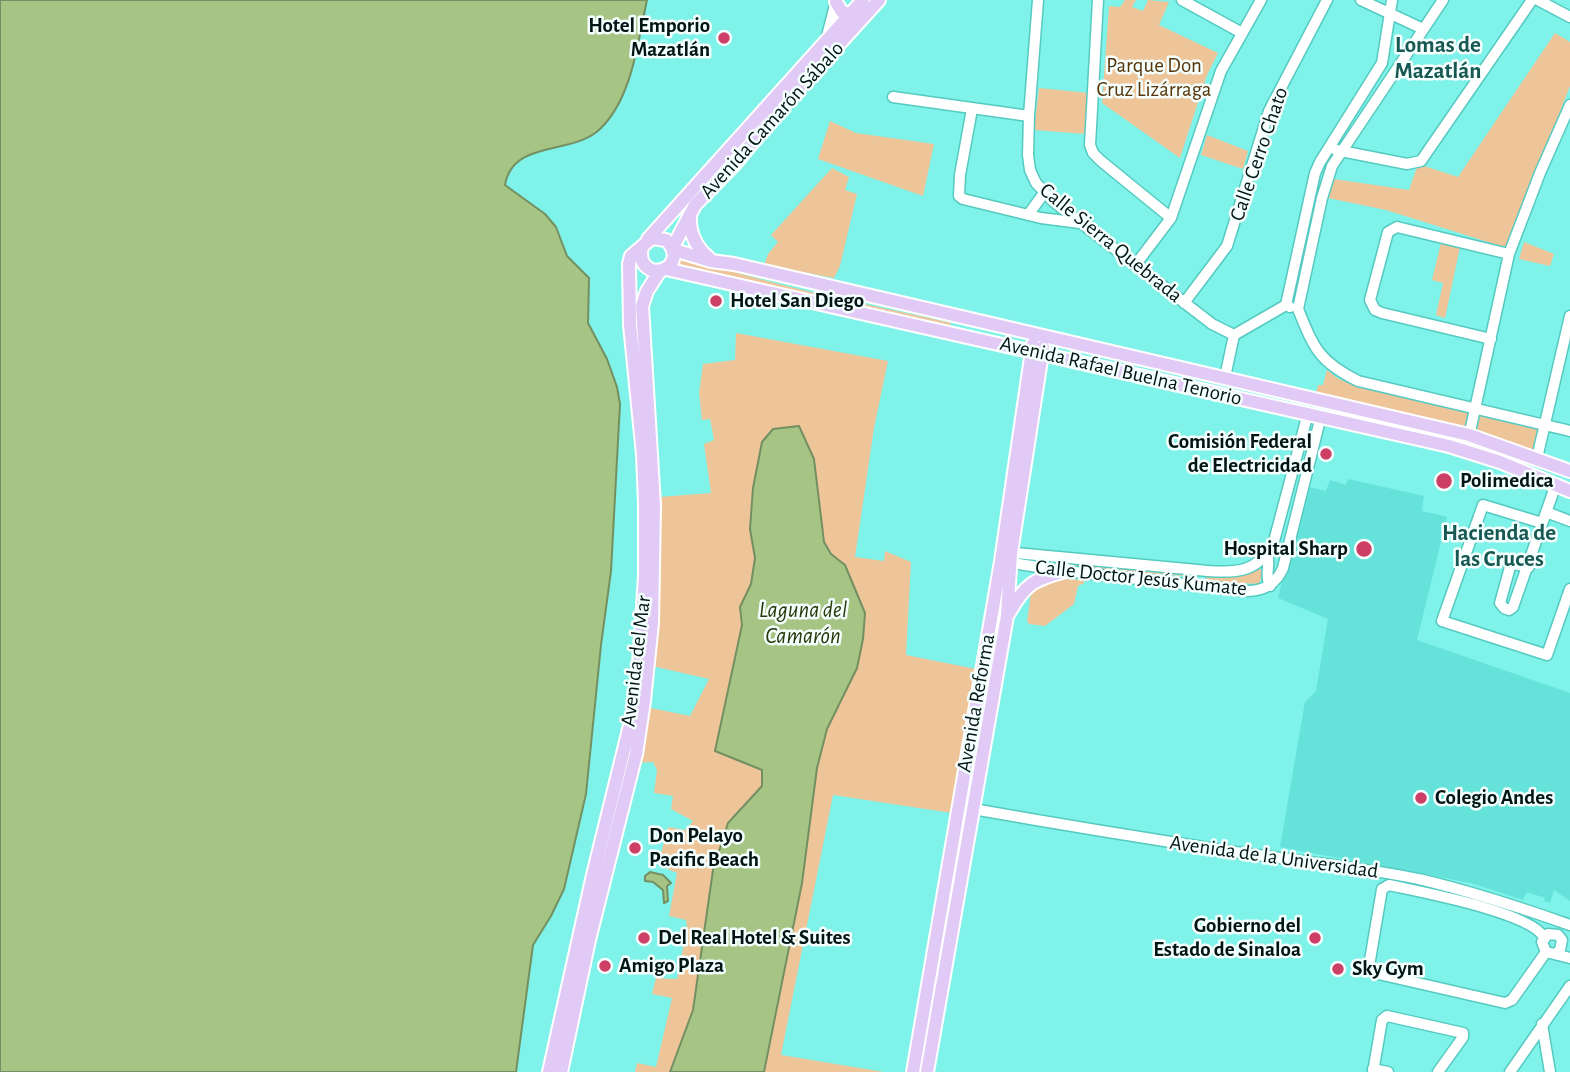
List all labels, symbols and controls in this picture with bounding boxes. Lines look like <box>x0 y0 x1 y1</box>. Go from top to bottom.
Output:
place label: Hotel Emporio Mazatlán <box>588 13 710 63</box>
marker: Hotel Emporio Mazatlán <box>716 30 732 46</box>
district label: Lomas de Mazatlán <box>1395 31 1481 85</box>
street label: Avenida Camarón Sábalo <box>695 36 849 204</box>
park label: Parque Don Cruz Lizárraga <box>1097 53 1211 103</box>
street label: Calle Cerro Chato <box>1224 84 1294 224</box>
street label: Calle Sierra Quebrada <box>1034 178 1188 308</box>
place label: Hotel San Diego <box>730 288 864 314</box>
marker: Hotel San Diego <box>708 293 724 309</box>
street label: Avenida Rafael Buelna Tenorio <box>998 331 1244 411</box>
place label: Comisión Federal de Electricidad <box>1168 429 1312 479</box>
marker: Comisión Federal de Electricidad <box>1318 446 1334 462</box>
place label: Polimedica <box>1460 468 1554 494</box>
marker: Polimedica <box>1434 471 1454 491</box>
district label: Hacienda de las Cruces <box>1442 519 1556 573</box>
place label: Hospital Sharp <box>1223 536 1348 562</box>
marker: Hospital Sharp <box>1354 539 1374 559</box>
street label: Calle Doctor Jesús Kumate <box>1034 554 1248 602</box>
street label: Avenida del Mar <box>615 594 657 728</box>
water label: Laguna del Camarón <box>759 596 847 650</box>
street label: Avenida Reforma <box>951 632 1001 774</box>
place label: Colegio Andes <box>1435 785 1553 811</box>
marker: Colegio Andes <box>1413 790 1429 806</box>
place label: Don Pelayo Pacific Beach <box>649 823 759 873</box>
street label: Avenida de la Universidad <box>1168 830 1380 884</box>
marker: Don Pelayo Pacific Beach <box>627 840 643 856</box>
place label: Gobierno del Estado de Sinaloa <box>1153 913 1301 963</box>
place label: Del Real Hotel & Suites <box>658 925 851 951</box>
marker: Del Real Hotel & Suites <box>636 930 652 946</box>
marker: Gobierno del Estado de Sinaloa <box>1307 930 1323 946</box>
place label: Amigo Plaza <box>619 953 724 979</box>
place label: Sky Gym <box>1352 956 1424 982</box>
marker: Amigo Plaza <box>597 958 613 974</box>
marker: Sky Gym <box>1330 961 1346 977</box>

